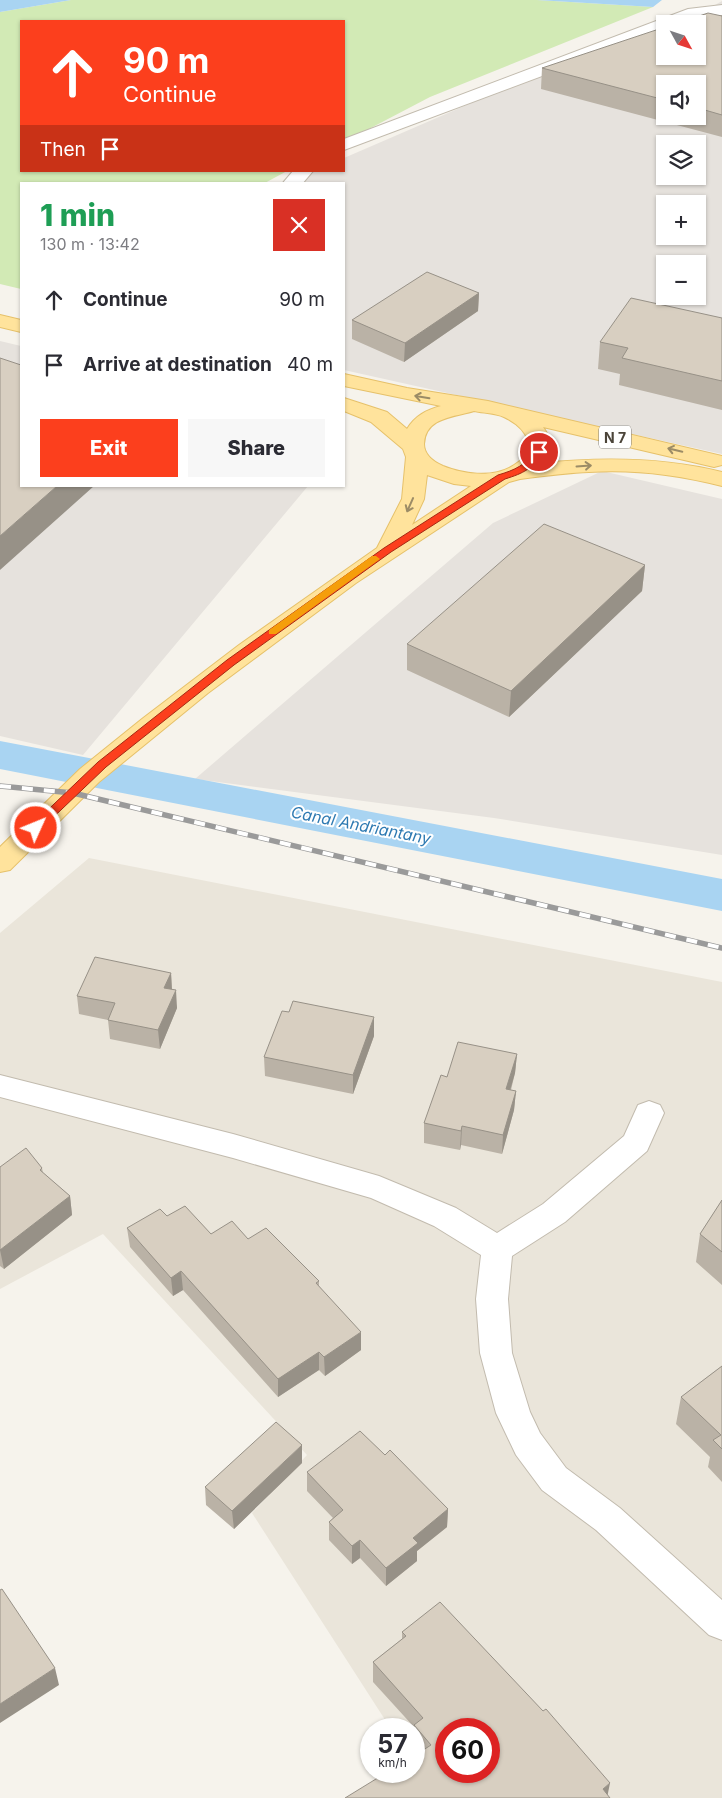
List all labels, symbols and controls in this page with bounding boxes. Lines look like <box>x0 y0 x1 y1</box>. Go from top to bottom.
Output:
north arrow <box>656 15 706 65</box>
map controls <box>656 15 706 305</box>
text: 90 m <box>123 39 210 81</box>
icon: ahead <box>40 40 105 105</box>
button: sound <box>656 75 706 125</box>
text: Continue <box>123 81 217 107</box>
icon: arrive <box>96 135 124 163</box>
button: layers <box>656 135 706 185</box>
text: Then <box>40 138 86 161</box>
button: + <box>656 195 706 245</box>
text: 1 min <box>40 197 115 233</box>
button: close <box>273 199 325 251</box>
text: 130 m · 13:42 <box>40 234 140 254</box>
button: − <box>656 255 706 305</box>
icon: ahead <box>40 286 68 314</box>
text: Continue <box>83 288 168 311</box>
text: 90 m <box>279 288 325 311</box>
icon: arrive <box>40 351 68 379</box>
text: Arrive at destination <box>83 353 272 376</box>
text: 40 m <box>287 353 333 376</box>
one-way arrow <box>415 391 431 401</box>
button: Exit <box>40 419 178 477</box>
button: Share <box>188 419 325 477</box>
road number: N 7 <box>599 426 631 448</box>
pin <box>518 431 560 473</box>
icon: arrive <box>525 438 553 466</box>
one-way arrow <box>667 445 683 454</box>
one-way arrow <box>576 461 592 470</box>
one-way arrow <box>404 497 414 512</box>
position arrow <box>9 801 61 853</box>
water label: Canal Andriantany <box>289 802 434 849</box>
speed limit sign: 60 <box>435 1718 500 1783</box>
text: 57 <box>377 1729 408 1759</box>
text: km/h <box>378 1755 407 1770</box>

